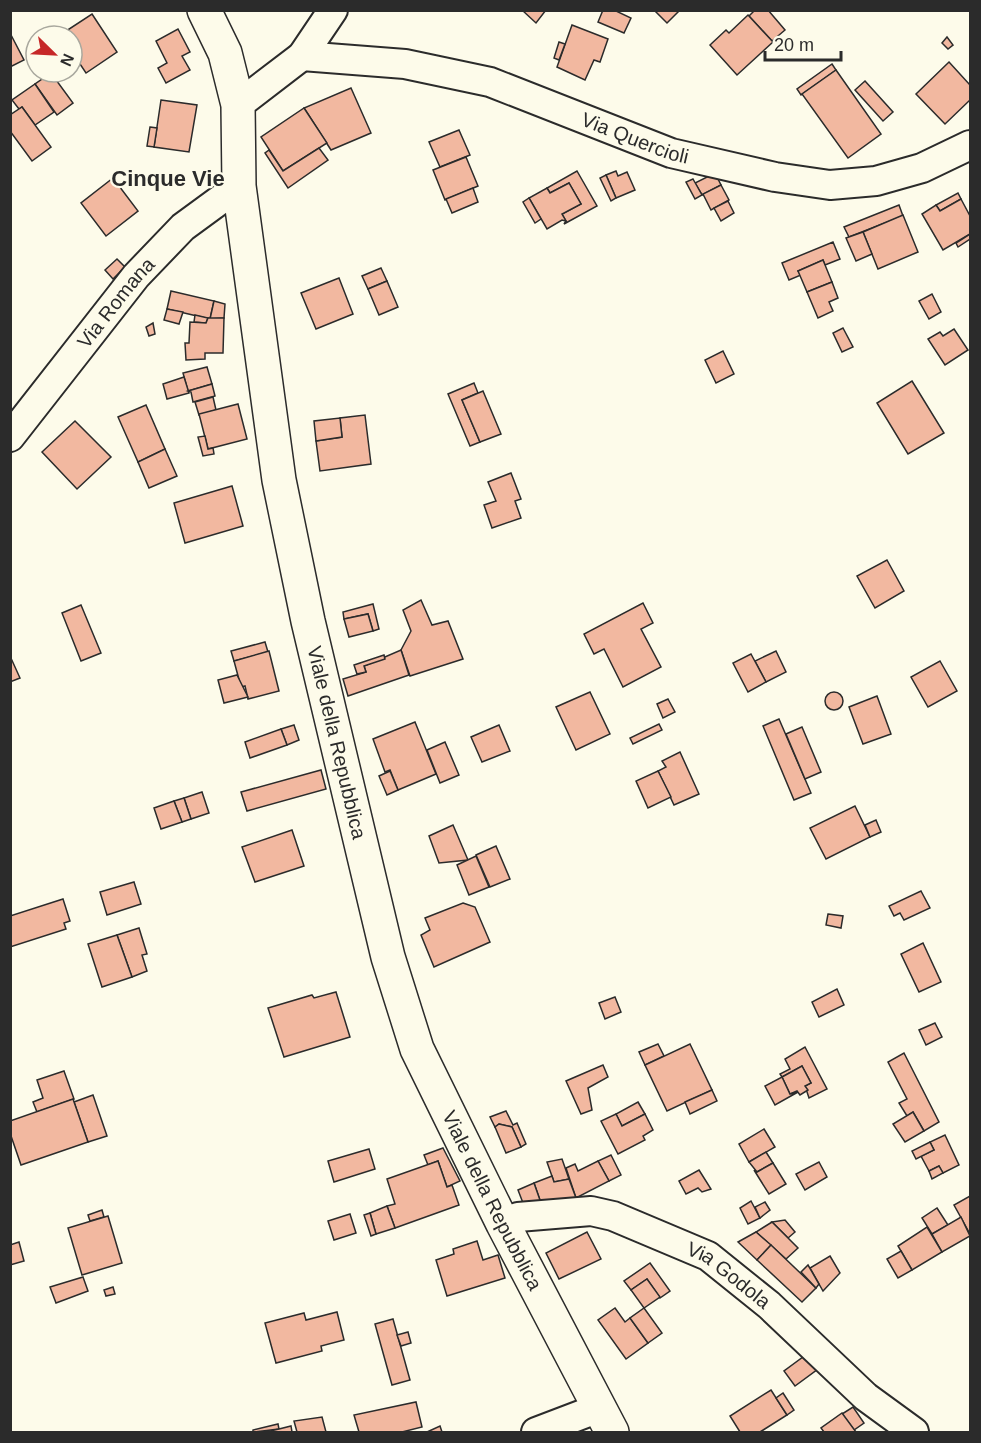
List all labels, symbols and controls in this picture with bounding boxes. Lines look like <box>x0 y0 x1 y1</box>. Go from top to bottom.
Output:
north arrow <box>24 24 84 84</box>
scale bar <box>765 24 842 62</box>
text: 20 m <box>774 35 814 55</box>
text: N <box>57 51 77 69</box>
street label: Via Quercioli <box>578 108 691 168</box>
district label: Cinque Vie <box>111 166 225 191</box>
street label: Via Romana <box>73 252 159 352</box>
street label: Viale della Repubblica <box>303 644 371 842</box>
street label: Viale della Repubblica <box>438 1107 547 1294</box>
street label: Via Godola <box>684 1237 776 1313</box>

